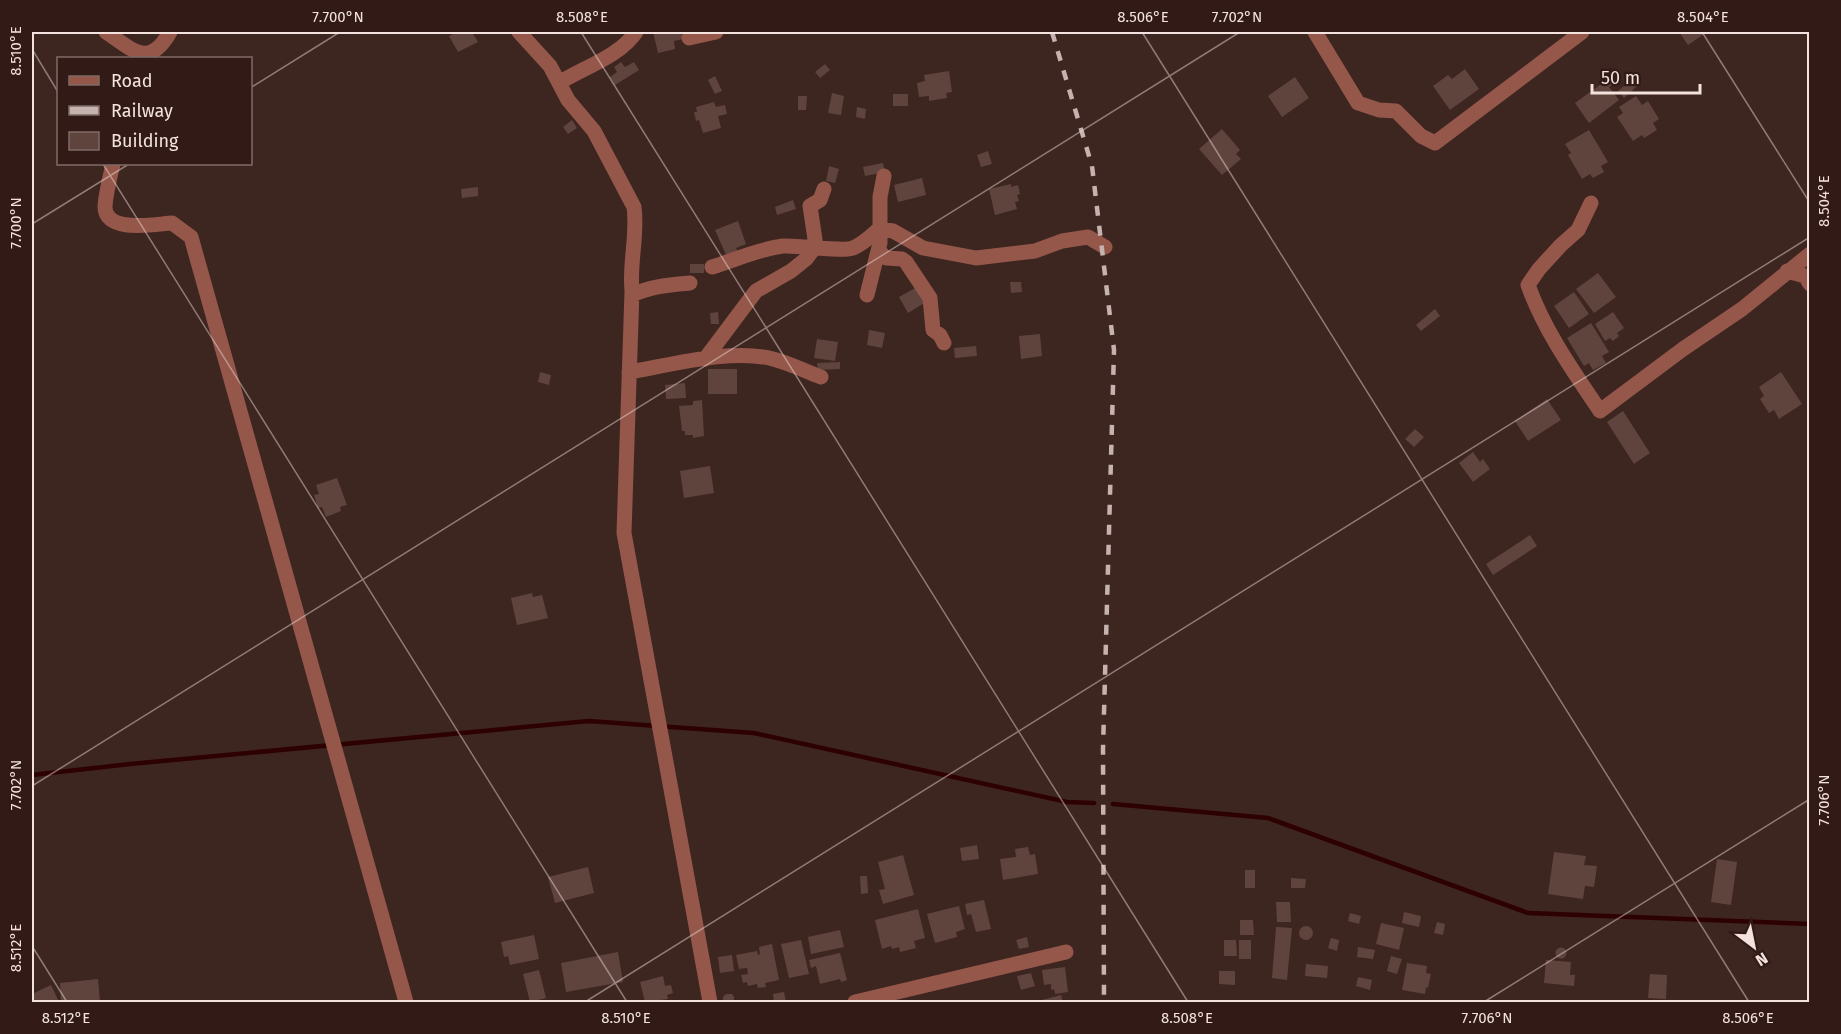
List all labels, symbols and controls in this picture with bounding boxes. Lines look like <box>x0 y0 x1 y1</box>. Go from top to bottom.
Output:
text: 7.700°N <box>312 8 364 26</box>
text: 8.508°E <box>556 8 608 26</box>
text: 8.506°E <box>1117 8 1169 26</box>
text: 7.702°N <box>1212 8 1262 26</box>
text: 8.504°E <box>1677 8 1729 26</box>
text: 8.510°E <box>7 26 25 76</box>
legend <box>57 57 252 165</box>
scale bar <box>1592 57 1700 95</box>
text: 50 m <box>1601 67 1640 89</box>
text: Road <box>111 70 153 92</box>
text: Railway <box>111 100 173 122</box>
text: Building <box>111 130 179 152</box>
text: 8.504°E <box>1815 175 1833 227</box>
text: 7.700°N <box>7 197 25 249</box>
text: 7.702°N <box>7 760 25 810</box>
text: 7.706°N <box>1815 774 1833 826</box>
north arrow <box>1724 917 1784 977</box>
text: 8.512°E <box>7 924 25 972</box>
text: N <box>1752 948 1771 970</box>
text: 8.512°E <box>42 1009 90 1027</box>
text: 8.510°E <box>601 1009 651 1027</box>
text: 8.508°E <box>1161 1009 1213 1027</box>
text: 7.706°N <box>1461 1009 1513 1027</box>
text: 8.506°E <box>1722 1009 1774 1027</box>

